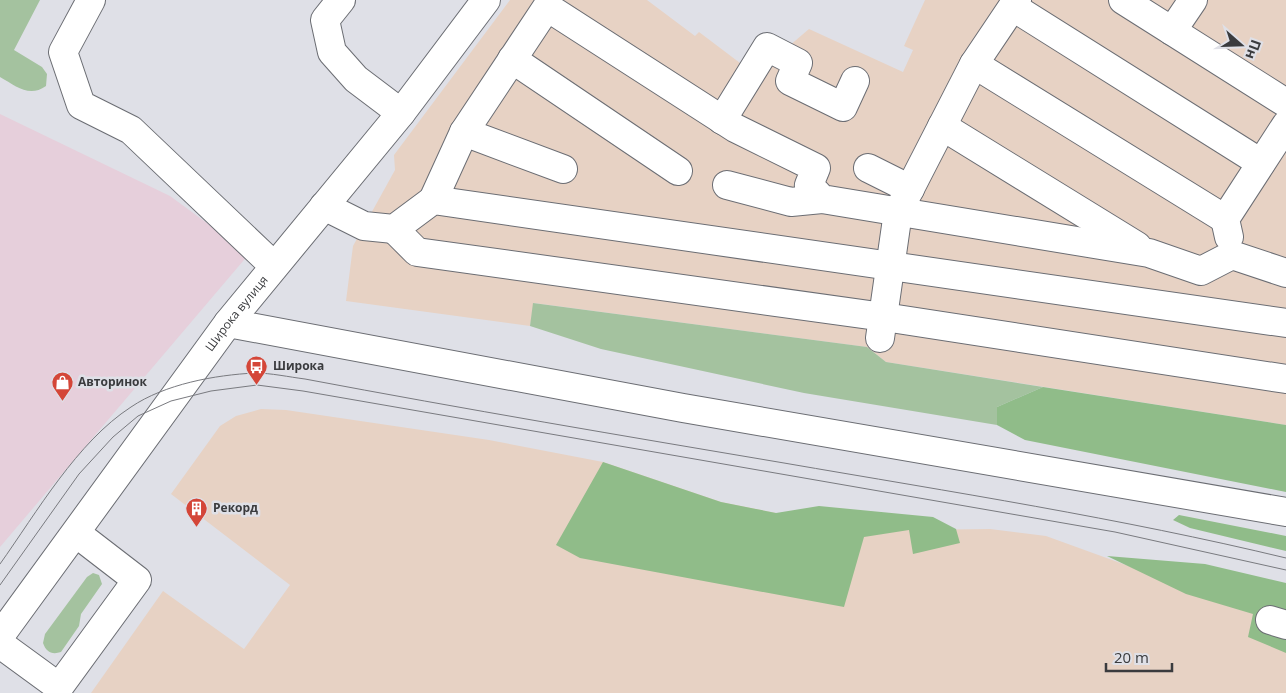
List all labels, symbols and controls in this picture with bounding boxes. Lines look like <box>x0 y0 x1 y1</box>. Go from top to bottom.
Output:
north arrow <box>1216 20 1266 70</box>
text: Пн <box>1241 37 1266 62</box>
street label: Широка вулиця <box>201 272 272 355</box>
bus stop icon: Широка <box>245 354 269 385</box>
place label: Широка <box>273 357 324 374</box>
shop icon: Авторинок <box>50 370 74 401</box>
place label: Авторинок <box>78 373 148 390</box>
building icon: Рекорд <box>185 496 209 527</box>
place label: Рекорд <box>213 499 258 516</box>
scale bar <box>1106 640 1172 672</box>
text: 20 m <box>1114 647 1149 667</box>

